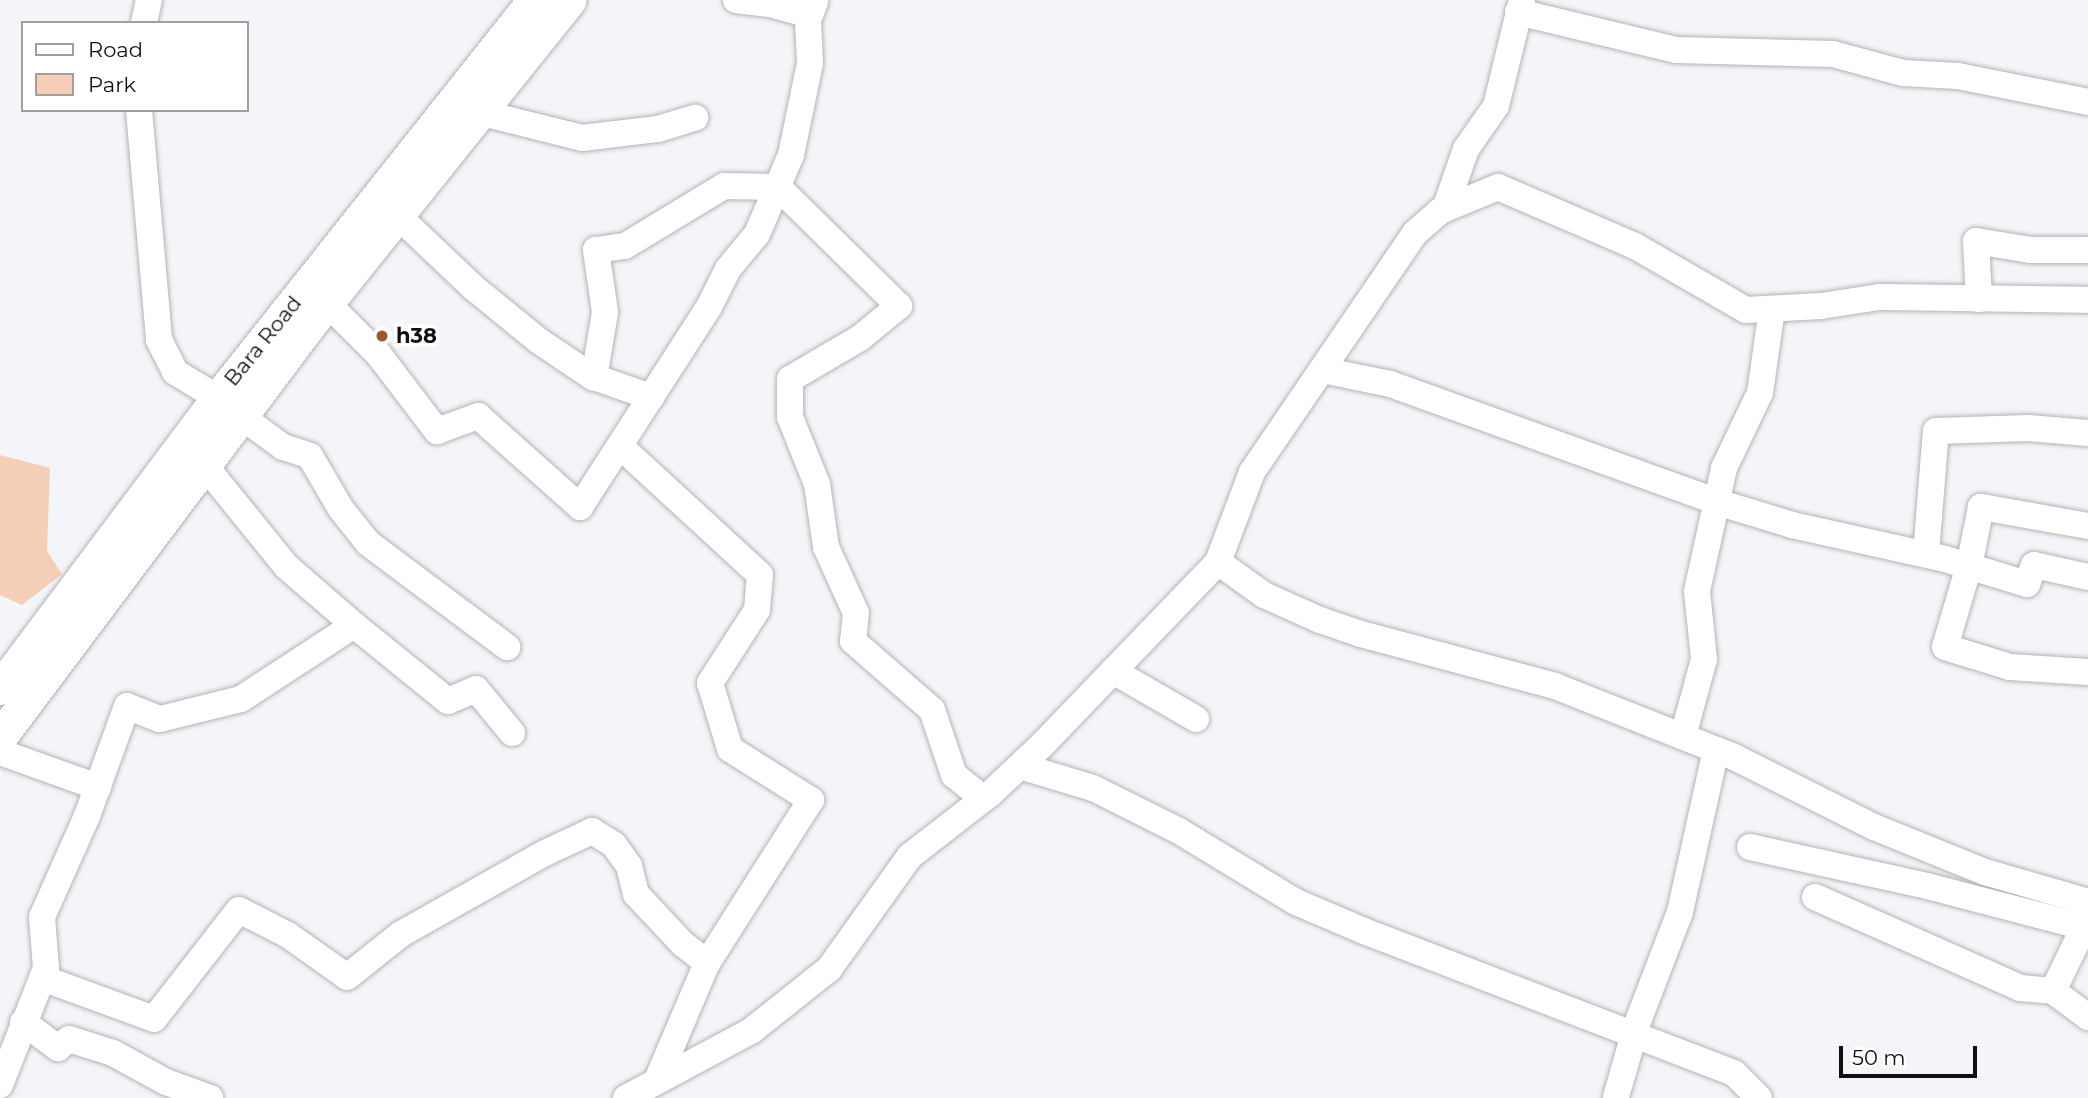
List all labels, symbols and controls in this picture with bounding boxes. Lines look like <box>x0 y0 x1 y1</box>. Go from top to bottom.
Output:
legend <box>21 21 248 112</box>
text: Road <box>88 37 143 62</box>
text: Park <box>88 72 136 97</box>
street label: Bara Road <box>219 291 307 391</box>
place label: h38 <box>396 323 437 349</box>
marker: h38 <box>374 328 390 344</box>
scale bar <box>1843 1032 1981 1076</box>
text: 50 m <box>1852 1045 1906 1070</box>

